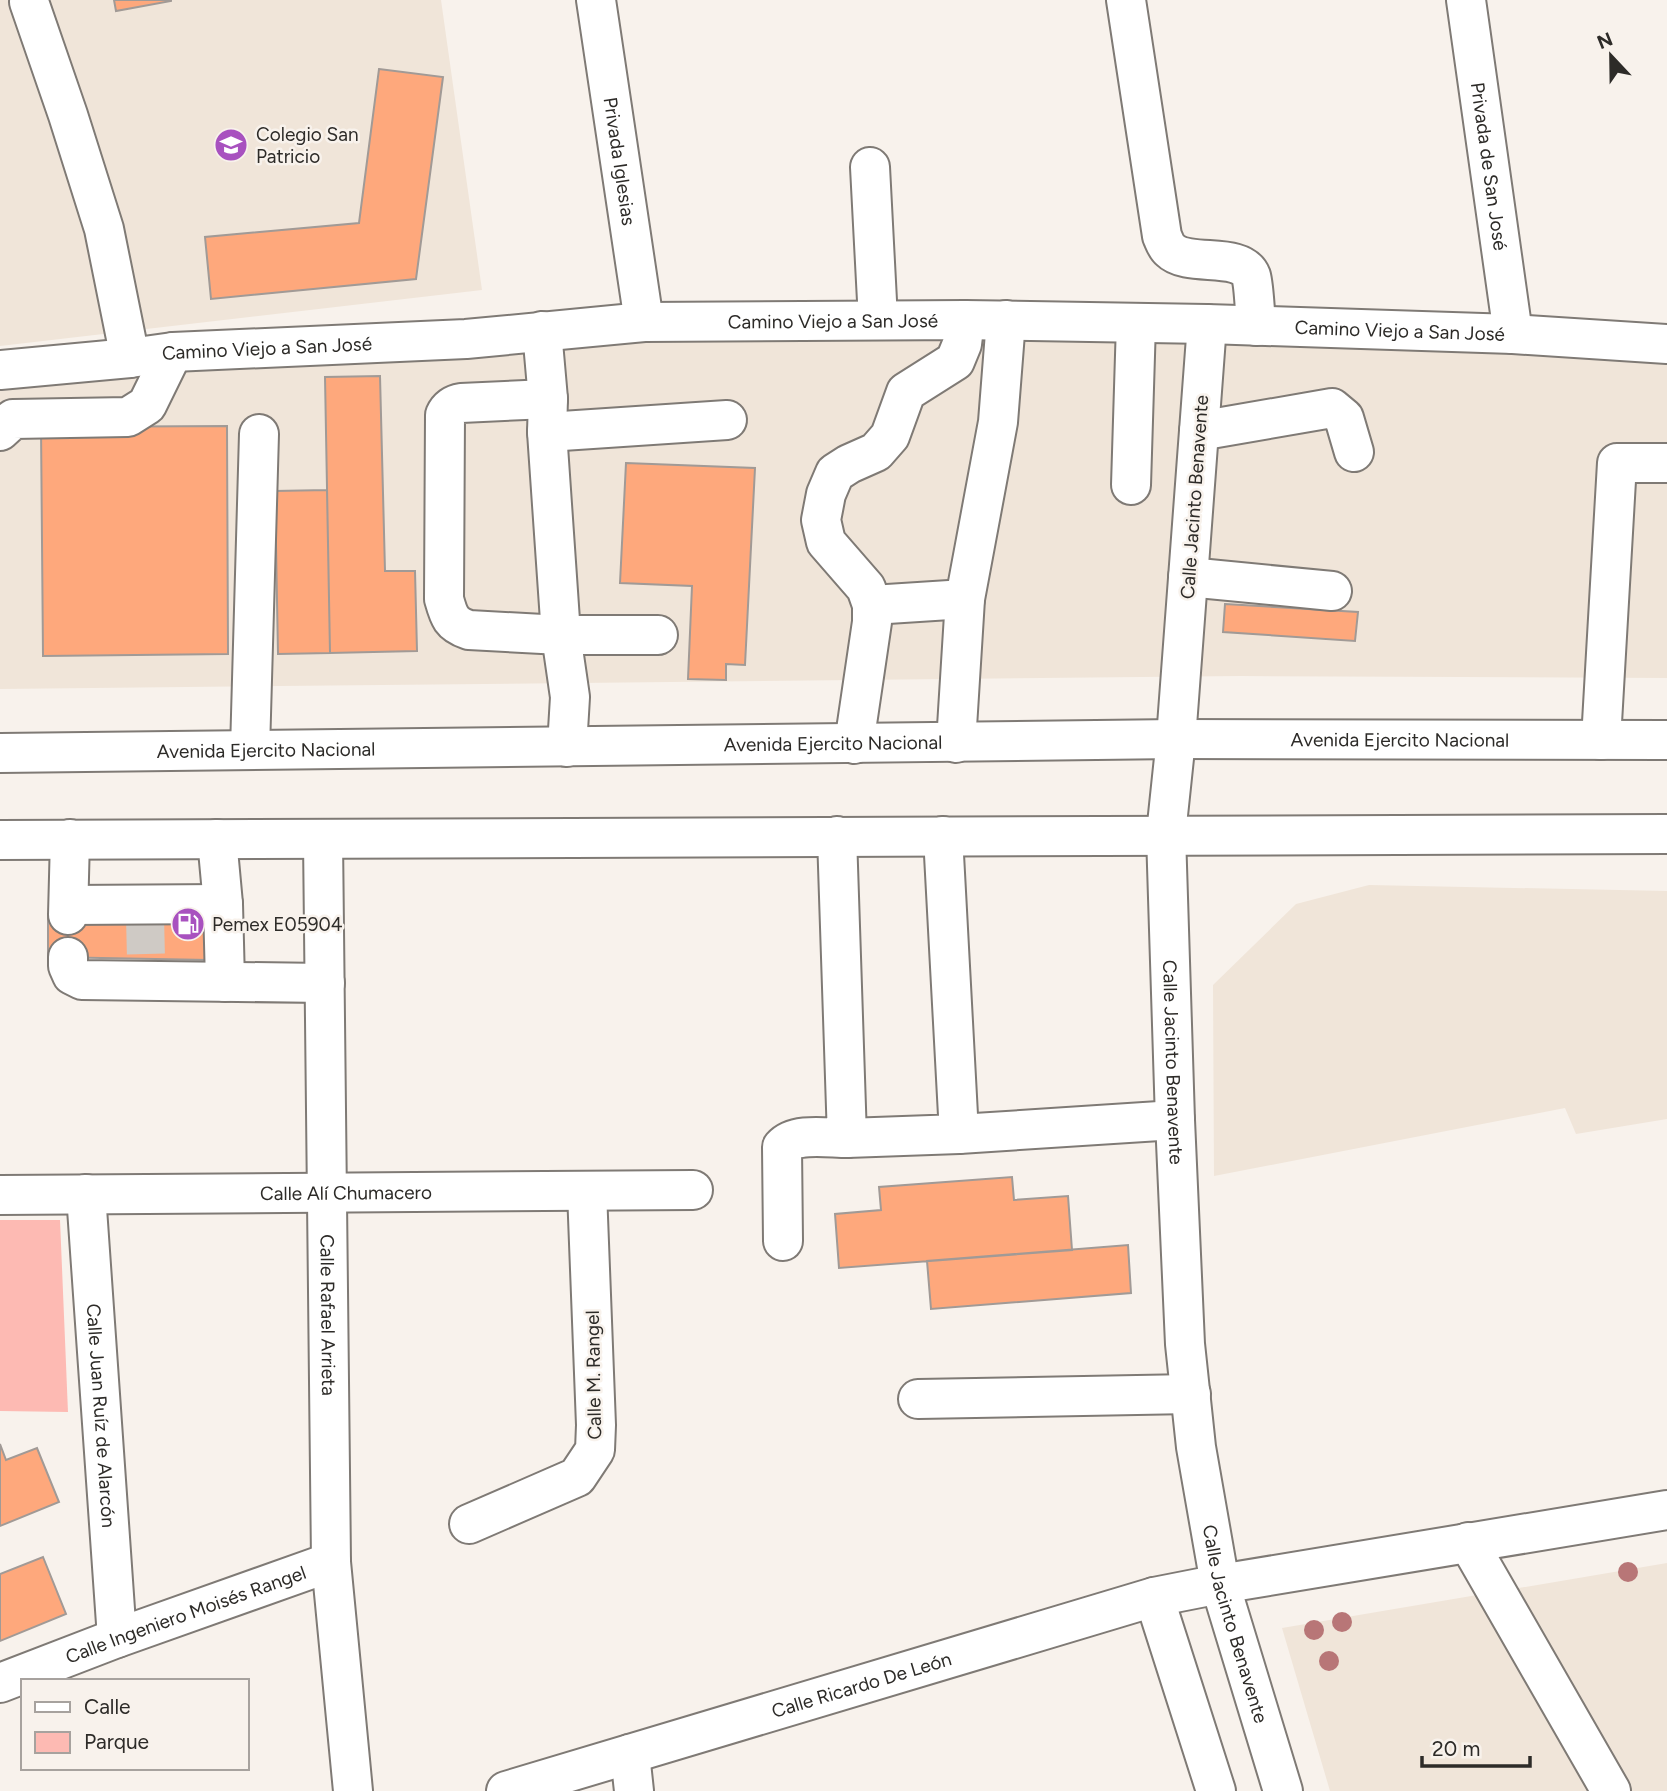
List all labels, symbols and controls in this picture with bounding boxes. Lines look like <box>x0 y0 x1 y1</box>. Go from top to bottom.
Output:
north arrow <box>1576 21 1646 91</box>
text: N <box>1594 27 1616 54</box>
street label: Privada de San José <box>1466 81 1512 252</box>
street label: Privada Iglesias <box>599 96 640 227</box>
place label: Colegio San Patricio <box>256 123 359 168</box>
school or university icon: Colegio San Patricio <box>212 126 250 164</box>
street label: Camino Viejo a San José <box>728 309 938 333</box>
street label: Camino Viejo a San José <box>1294 316 1505 346</box>
street label: Camino Viejo a San José <box>160 332 373 365</box>
street label: Calle Jacinto Benavente <box>1176 394 1213 600</box>
street label: Avenida Ejercito Nacional <box>1291 728 1509 752</box>
street label: Avenida Ejercito Nacional <box>723 731 942 756</box>
street label: Avenida Ejercito Nacional <box>157 738 375 763</box>
fuel station icon: Pemex E05904 <box>169 905 207 943</box>
place label: Pemex E05904 <box>212 913 343 936</box>
street label: Calle Jacinto Benavente <box>1158 959 1188 1165</box>
street label: Calle Alí Chumacero <box>260 1181 432 1205</box>
street label: Calle Rafael Arrieta <box>315 1234 340 1396</box>
street label: Calle Juan Ruíz de Alarcón <box>82 1303 120 1528</box>
street label: Calle M. Rangel <box>581 1310 606 1440</box>
street label: Calle Jacinto Benavente <box>1198 1523 1273 1726</box>
street label: Calle Ingeniero Moisés Rangel <box>62 1561 309 1669</box>
street label: Calle Ricardo De León <box>769 1647 954 1723</box>
legend <box>21 1679 248 1770</box>
text: Calle <box>84 1694 131 1719</box>
scale bar <box>1422 1724 1530 1768</box>
text: Parque <box>84 1729 149 1754</box>
text: 20 m <box>1432 1736 1480 1761</box>

